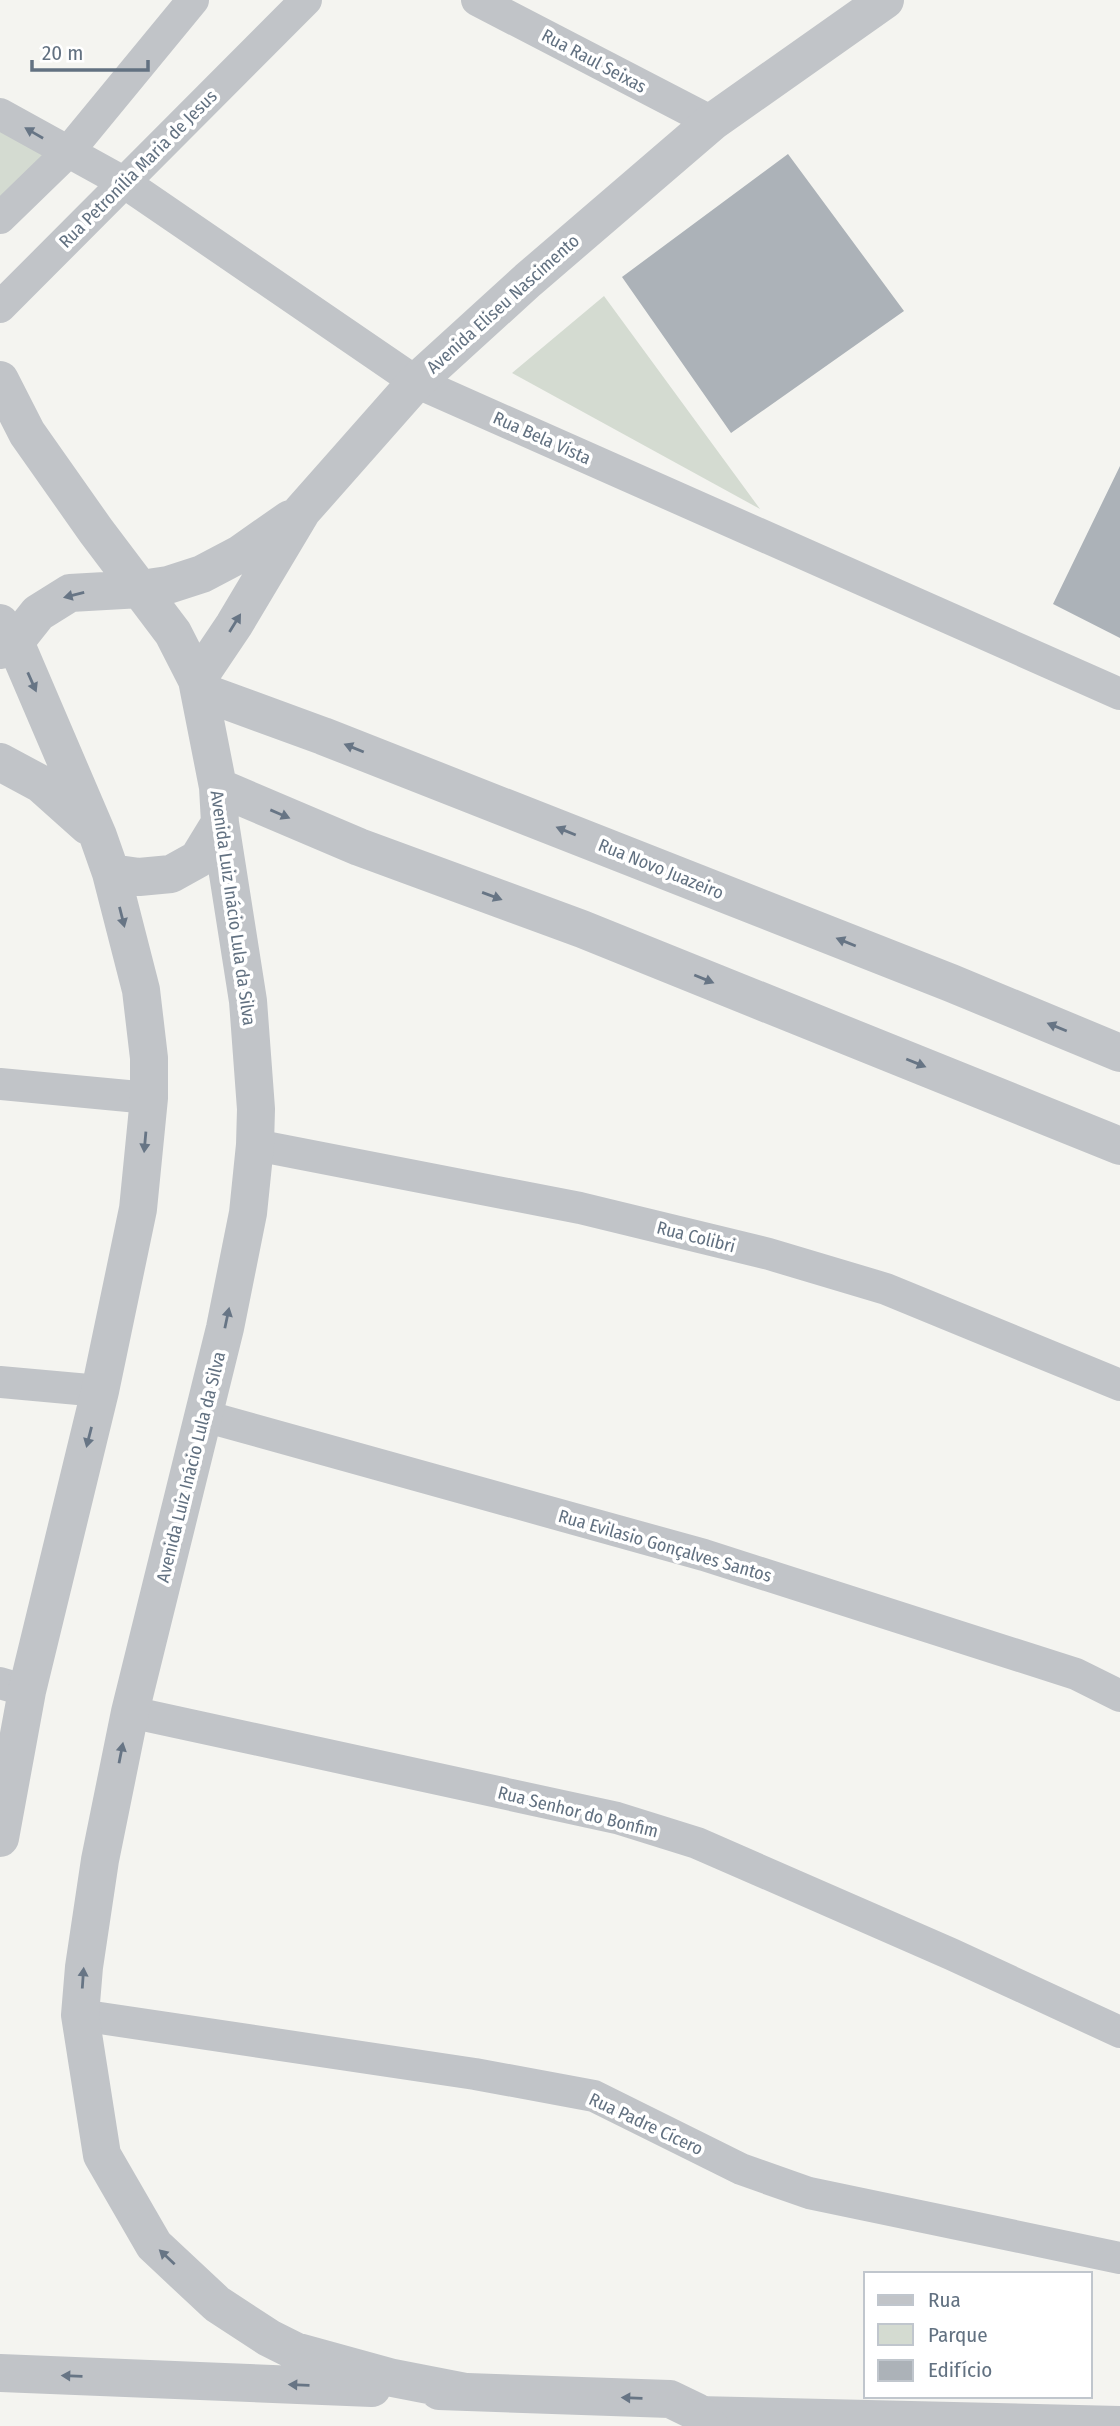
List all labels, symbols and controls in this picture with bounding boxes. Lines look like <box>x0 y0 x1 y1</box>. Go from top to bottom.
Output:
street label: Rua Raul Seixas <box>538 24 650 98</box>
scale bar <box>32 28 147 72</box>
text: 20 m <box>42 40 83 66</box>
street label: Rua Petronília Maria de Jesus <box>54 85 222 253</box>
one-way arrow <box>24 127 44 139</box>
street label: Avenida Eliseu Nascimento <box>422 230 584 378</box>
street label: Rua Bela Vista <box>490 407 594 469</box>
one-way arrow <box>62 590 84 601</box>
one-way arrow <box>228 614 241 633</box>
one-way arrow <box>27 672 38 693</box>
one-way arrow <box>344 742 365 753</box>
street label: Avenida Luiz Inácio Lula da Silva <box>206 789 260 1027</box>
one-way arrow <box>270 809 291 820</box>
one-way arrow <box>555 826 576 837</box>
street label: Rua Novo Juazeiro <box>595 834 727 904</box>
one-way arrow <box>482 891 503 902</box>
one-way arrow <box>117 906 128 928</box>
one-way arrow <box>835 936 856 947</box>
one-way arrow <box>694 973 715 984</box>
one-way arrow <box>1046 1021 1067 1032</box>
one-way arrow <box>905 1058 926 1069</box>
one-way arrow <box>139 1131 150 1153</box>
street label: Rua Colibri <box>654 1217 738 1257</box>
one-way arrow <box>222 1307 233 1329</box>
street label: Avenida Luiz Inácio Lula da Silva <box>152 1349 230 1585</box>
one-way arrow <box>83 1426 94 1448</box>
street label: Rua Evilasio Gonçalves Santos <box>556 1505 775 1587</box>
one-way arrow <box>116 1742 127 1764</box>
street label: Rua Senhor do Bonfim <box>496 1781 660 1843</box>
one-way arrow <box>78 1966 89 1988</box>
street label: Rua Padre Cícero <box>585 2088 707 2160</box>
one-way arrow <box>158 2249 176 2265</box>
legend <box>864 2272 1092 2398</box>
text: Rua <box>928 2287 961 2313</box>
text: Parque <box>928 2322 988 2348</box>
text: Edifício <box>928 2357 992 2383</box>
one-way arrow <box>61 2370 83 2381</box>
one-way arrow <box>288 2379 310 2390</box>
one-way arrow <box>620 2392 642 2403</box>

